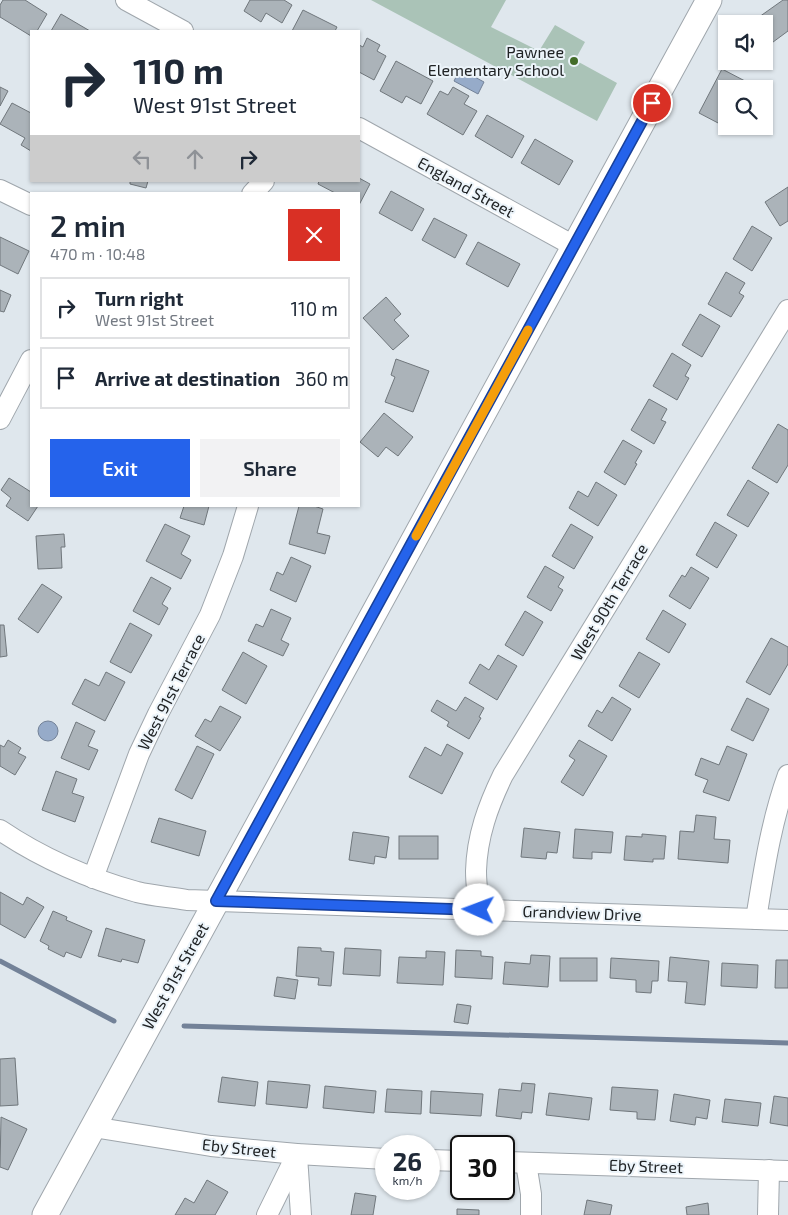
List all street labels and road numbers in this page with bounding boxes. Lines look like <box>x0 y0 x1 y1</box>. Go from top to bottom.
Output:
street label: England Street <box>415 152 518 221</box>
street label: West 90th Terrace <box>566 540 651 663</box>
street label: West 91st Terrace <box>133 630 208 753</box>
street label: Grandview Drive <box>522 901 642 924</box>
street label: West 91st Street <box>137 919 212 1032</box>
street label: Eby Street <box>201 1134 277 1161</box>
street label: Eby Street <box>609 1155 683 1176</box>

